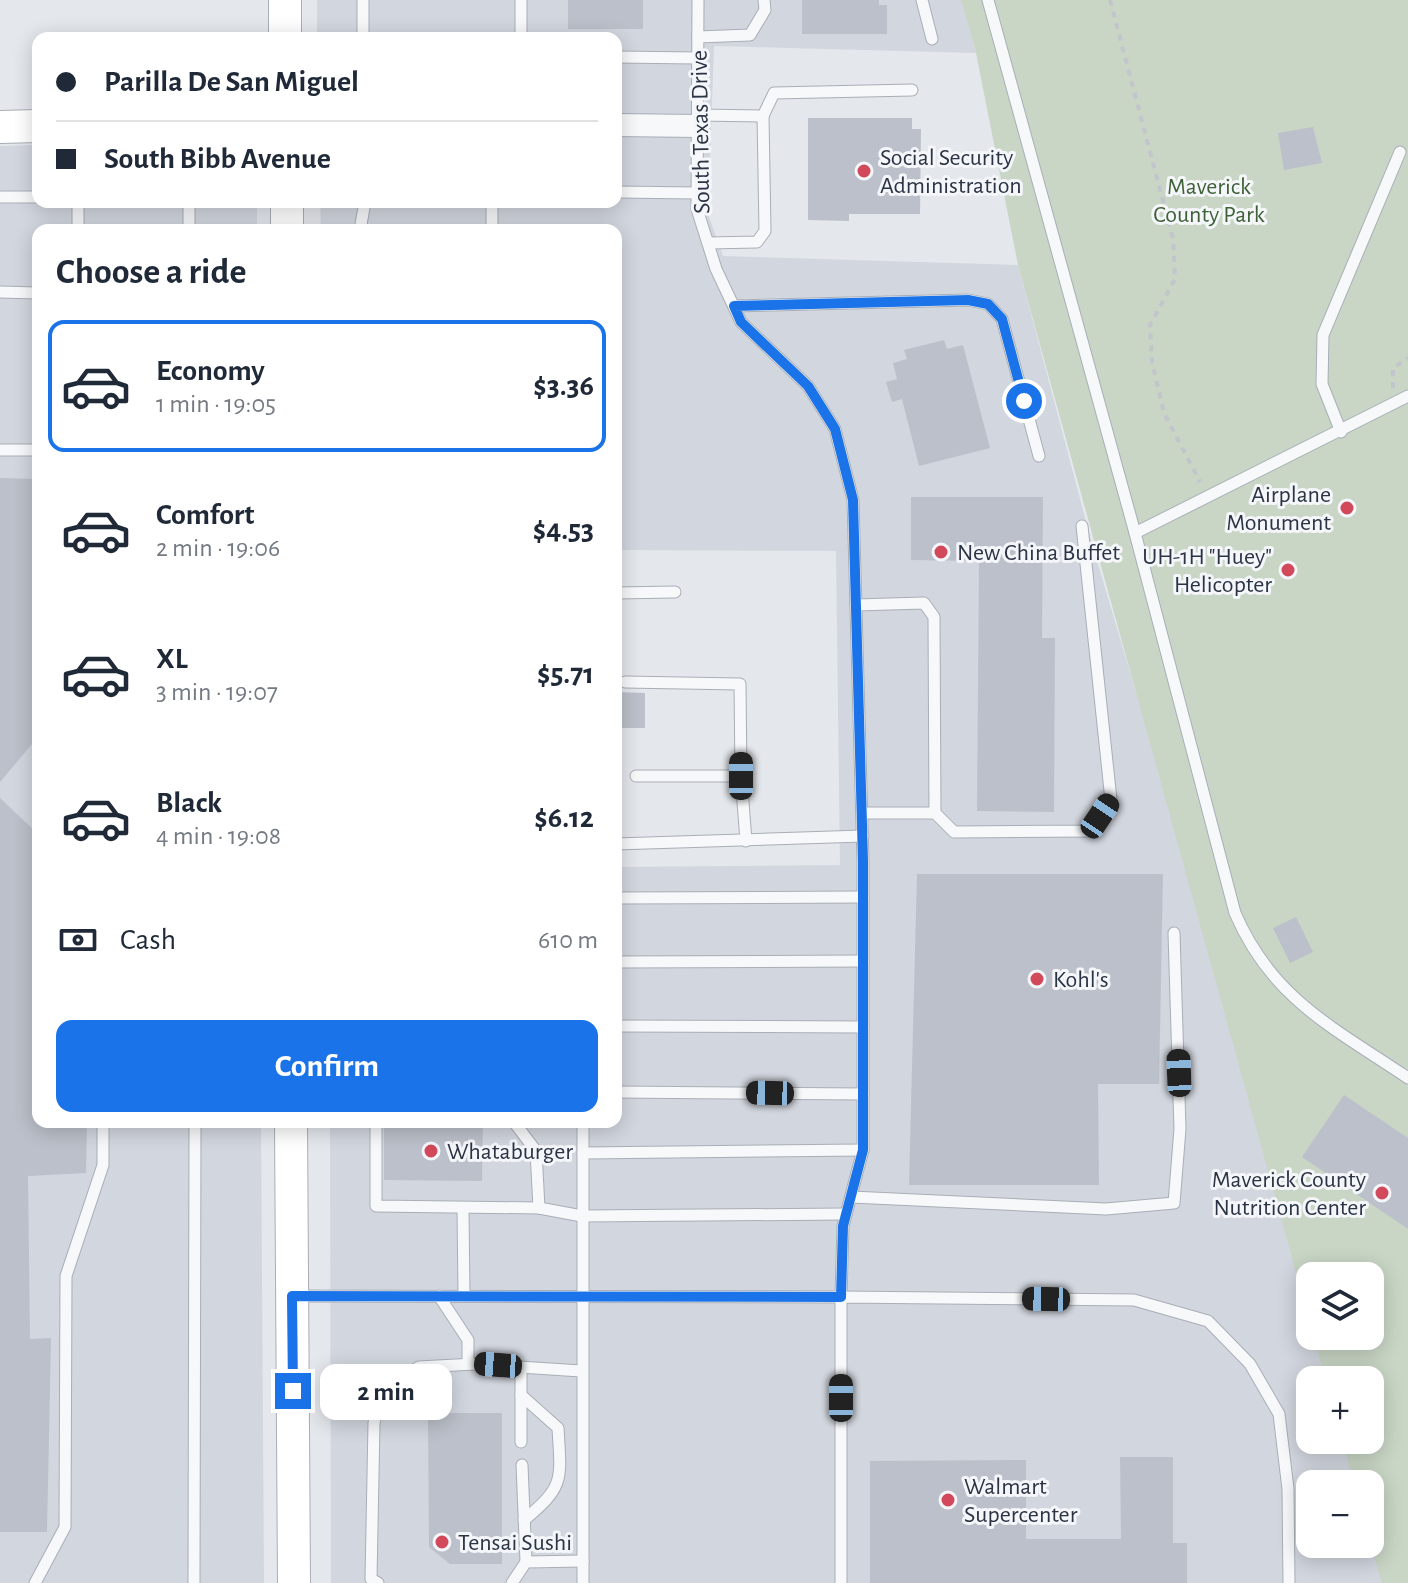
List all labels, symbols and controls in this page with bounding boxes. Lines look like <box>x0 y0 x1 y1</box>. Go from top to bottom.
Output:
street label: South Texas Drive <box>688 50 714 214</box>
text: Parilla De San Miguel <box>104 67 359 97</box>
text: South Bibb Avenue <box>104 144 331 174</box>
place label: Social Security Administration <box>880 146 1022 198</box>
marker: Social Security Administration <box>855 162 873 180</box>
park label: Maverick County Park <box>1153 175 1265 227</box>
text: Choose a ride <box>56 254 246 290</box>
icon: car <box>60 350 132 422</box>
text: Economy <box>156 356 265 386</box>
text: $3.36 <box>533 371 594 401</box>
route start <box>1006 383 1042 419</box>
text: 1 min · 19:05 <box>156 391 276 417</box>
place label: Airplane Monument <box>1226 483 1331 535</box>
icon: car <box>60 494 132 566</box>
marker: Airplane Monument <box>1338 499 1356 517</box>
text: Comfort <box>156 500 255 530</box>
text: $4.53 <box>533 515 594 545</box>
text: 2 min · 19:06 <box>156 535 280 561</box>
place label: New China Buffet <box>957 541 1120 565</box>
marker: New China Buffet <box>932 543 950 561</box>
place label: UH-1H "Huey" Helicopter <box>1142 545 1272 597</box>
marker: UH-1H "Huey" Helicopter <box>1279 561 1297 579</box>
icon: car <box>60 638 132 710</box>
text: XL <box>156 644 188 674</box>
text: $5.71 <box>537 659 594 689</box>
text: 3 min · 19:07 <box>156 679 278 705</box>
car <box>729 752 753 800</box>
icon: car <box>60 782 132 854</box>
text: Black <box>156 788 222 818</box>
car <box>1077 789 1123 843</box>
text: $6.12 <box>534 803 594 833</box>
text: 4 min · 19:08 <box>156 823 281 849</box>
icon: cash <box>56 918 100 962</box>
text: Cash <box>120 925 176 955</box>
text: 610 m <box>538 927 598 953</box>
place label: Kohl's <box>1053 968 1109 992</box>
marker: Kohl's <box>1028 970 1046 988</box>
button: Confirm <box>56 1020 598 1112</box>
car <box>1166 1049 1192 1097</box>
car <box>746 1081 794 1105</box>
place label: Whataburger <box>447 1140 573 1164</box>
marker: Whataburger <box>422 1142 440 1160</box>
place label: Maverick County Nutrition Center <box>1212 1168 1366 1220</box>
marker: Maverick County Nutrition Center <box>1373 1184 1391 1202</box>
map controls <box>1296 1262 1384 1558</box>
button: layers <box>1296 1262 1384 1350</box>
car <box>1022 1287 1070 1311</box>
car <box>473 1351 523 1379</box>
callout: 2 min <box>321 1363 453 1419</box>
button: + <box>1296 1366 1384 1454</box>
route end <box>275 1373 311 1409</box>
car <box>829 1374 853 1422</box>
text: 2 min <box>357 1379 415 1405</box>
button: − <box>1296 1470 1384 1558</box>
place label: Walmart Supercenter <box>964 1475 1078 1527</box>
marker: Walmart Supercenter <box>939 1491 957 1509</box>
place label: Tensai Sushi <box>458 1531 572 1555</box>
marker: Tensai Sushi <box>433 1533 451 1551</box>

